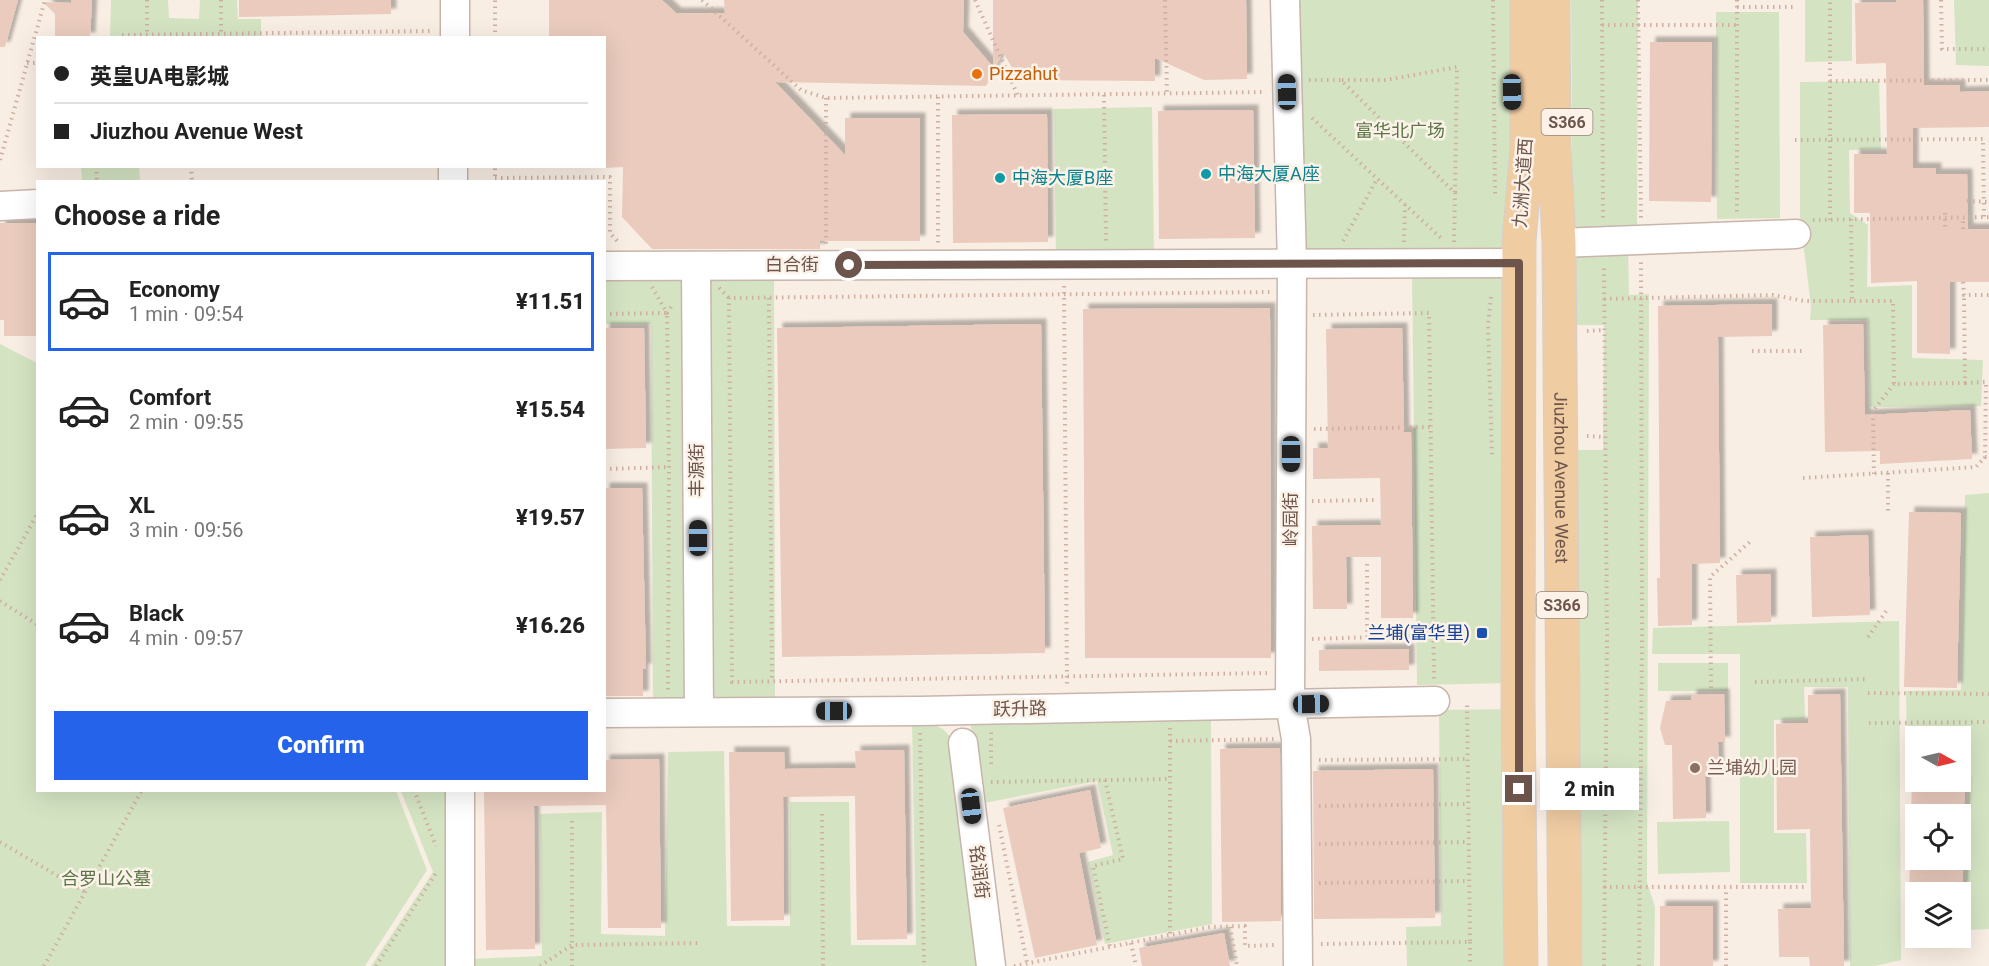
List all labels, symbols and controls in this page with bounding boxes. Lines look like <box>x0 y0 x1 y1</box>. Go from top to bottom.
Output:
place label: Pizzahut <box>989 63 1058 84</box>
text: 英皇UA电影城 <box>90 64 229 89</box>
marker: Pizzahut <box>970 67 984 81</box>
car <box>1278 74 1296 110</box>
car <box>1503 74 1521 110</box>
road number: S366 <box>1542 109 1592 135</box>
text: Jiuzhou Avenue West <box>90 119 303 144</box>
park label: 富华北广场 <box>1355 120 1445 141</box>
street label: 九洲大道西 <box>1509 137 1536 229</box>
place label: 中海大厦A座 <box>1218 163 1320 184</box>
place label: 中海大厦B座 <box>1012 167 1113 188</box>
marker: 中海大厦A座 <box>1199 167 1213 181</box>
marker: 中海大厦B座 <box>993 171 1007 185</box>
text: Choose a ride <box>54 200 220 232</box>
route start <box>835 251 862 278</box>
street label: 白合街 <box>765 254 819 275</box>
icon: car <box>57 275 111 329</box>
text: Economy <box>129 277 220 302</box>
text: ¥11.51 <box>516 289 585 314</box>
text: 1 min · 09:54 <box>129 302 244 326</box>
icon: car <box>57 383 111 437</box>
text: Comfort <box>129 385 211 410</box>
street label: Jiuzhou Avenue West <box>1550 392 1573 564</box>
text: ¥15.54 <box>516 397 585 422</box>
text: 2 min · 09:55 <box>129 410 244 434</box>
car <box>1282 436 1300 472</box>
street label: 丰源街 <box>686 443 707 497</box>
icon: car <box>57 491 111 545</box>
street label: 岭园街 <box>1280 492 1301 546</box>
text: XL <box>129 493 155 518</box>
text: ¥19.57 <box>516 505 585 530</box>
text: 3 min · 09:56 <box>129 518 244 542</box>
car <box>689 520 707 556</box>
road number: S366 <box>1536 592 1588 618</box>
icon: car <box>57 599 111 653</box>
text: Black <box>129 601 184 626</box>
text: ¥16.26 <box>516 613 585 638</box>
place label: 兰埔(富华里) <box>1368 622 1470 644</box>
text: 4 min · 09:57 <box>129 626 244 650</box>
marker: 兰埔(富华里) <box>1475 626 1489 640</box>
car <box>1293 695 1329 713</box>
street label: 跃升路 <box>993 698 1047 719</box>
car <box>816 702 852 720</box>
button: Confirm <box>54 711 588 780</box>
north arrow <box>1905 726 1971 792</box>
map controls <box>1905 726 1971 948</box>
place label: 兰埔幼儿园 <box>1707 757 1797 778</box>
marker: 兰埔幼儿园 <box>1688 761 1702 775</box>
callout: 2 min <box>1540 768 1639 810</box>
route end <box>1505 775 1532 802</box>
text: 2 min <box>1564 777 1615 801</box>
car <box>960 787 982 825</box>
button: locate <box>1905 804 1971 870</box>
street label: 铭润街 <box>966 844 993 900</box>
park label: 合罗山公墓 <box>61 868 151 889</box>
button: layers <box>1905 882 1971 948</box>

